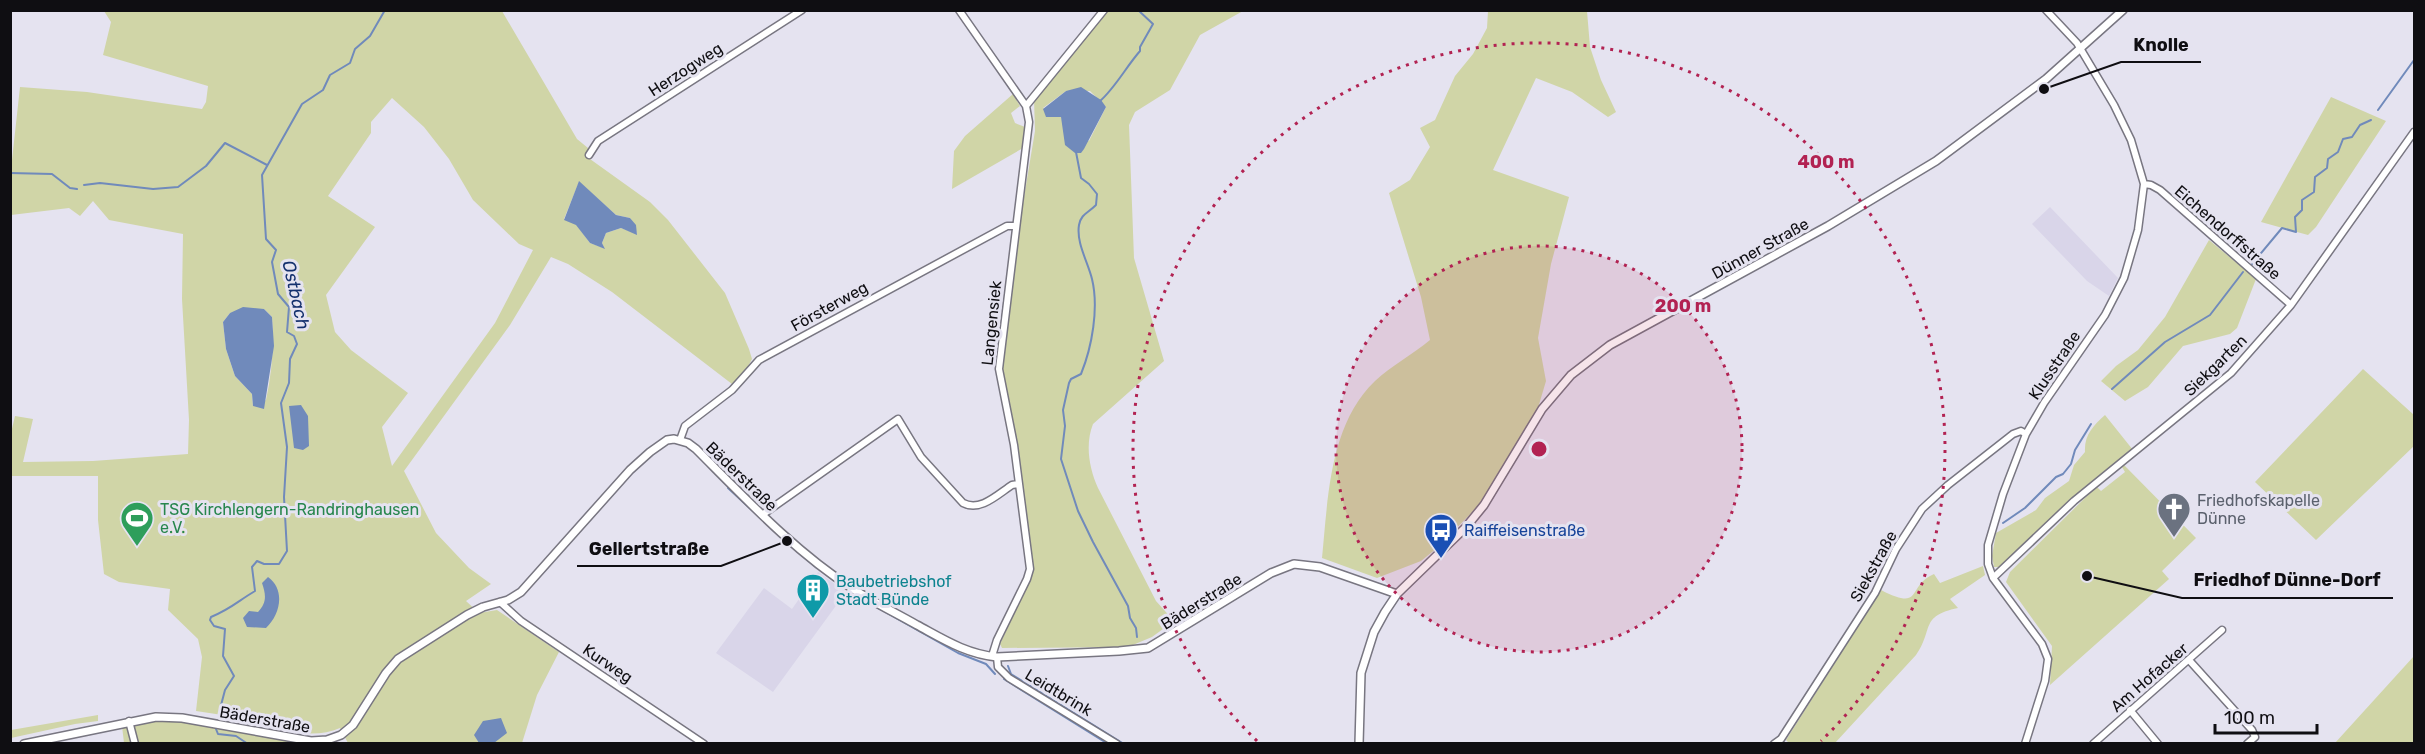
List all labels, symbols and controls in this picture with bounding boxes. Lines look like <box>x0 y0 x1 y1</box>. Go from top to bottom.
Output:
callout: Knolle <box>2121 26 2201 62</box>
text: Knolle <box>2133 34 2189 56</box>
street label: Herzogweg <box>645 38 726 100</box>
text: 400 m <box>1797 151 1855 173</box>
street label: Eichendorffstraße <box>2171 181 2285 284</box>
street label: Dünner Straße <box>1708 214 1812 283</box>
water label: Ostbach <box>277 258 315 332</box>
street label: Försterweg <box>787 278 871 335</box>
street label: Langensiek <box>978 279 1005 366</box>
text: 200 m <box>1655 295 1711 317</box>
street label: Klusstraße <box>2024 327 2084 403</box>
street label: Siekgarten <box>2180 331 2251 400</box>
street label: Bäderstraße <box>702 438 781 515</box>
centre of rings <box>1529 439 1549 459</box>
church icon: Friedhofskapelle Dünne <box>2156 491 2192 538</box>
place label: Friedhofskapelle Dünne <box>2197 491 2320 528</box>
sports icon: TSG Kirchlengern-Randringhausen e.V. <box>119 500 155 547</box>
place label: TSG Kirchlengern-Randringhausen e.V. <box>160 500 419 537</box>
bus stop icon: Raiffeisenstraße <box>1423 512 1459 559</box>
place label: Raiffeisenstraße <box>1464 521 1585 540</box>
street label: Siekstraße <box>1846 527 1901 605</box>
callout: Gellertstraße <box>577 530 721 566</box>
text: Gellertstraße <box>589 538 709 560</box>
callout: Friedhof Dünne-Dorf <box>2182 562 2393 598</box>
street label: Bäderstraße <box>1157 569 1245 634</box>
text: Friedhof Dünne-Dorf <box>2193 569 2381 591</box>
building icon: Baubetriebshof Stadt Bünde <box>795 572 831 619</box>
place label: Baubetriebshof Stadt Bünde <box>836 572 952 609</box>
street label: Am Hofacker <box>2107 639 2192 716</box>
street label: Kurweg <box>579 640 636 687</box>
street label: Leidtbrink <box>1022 665 1096 720</box>
scale bar <box>2215 697 2317 735</box>
street label: Bäderstraße <box>218 702 312 737</box>
text: 100 m <box>2224 707 2275 729</box>

